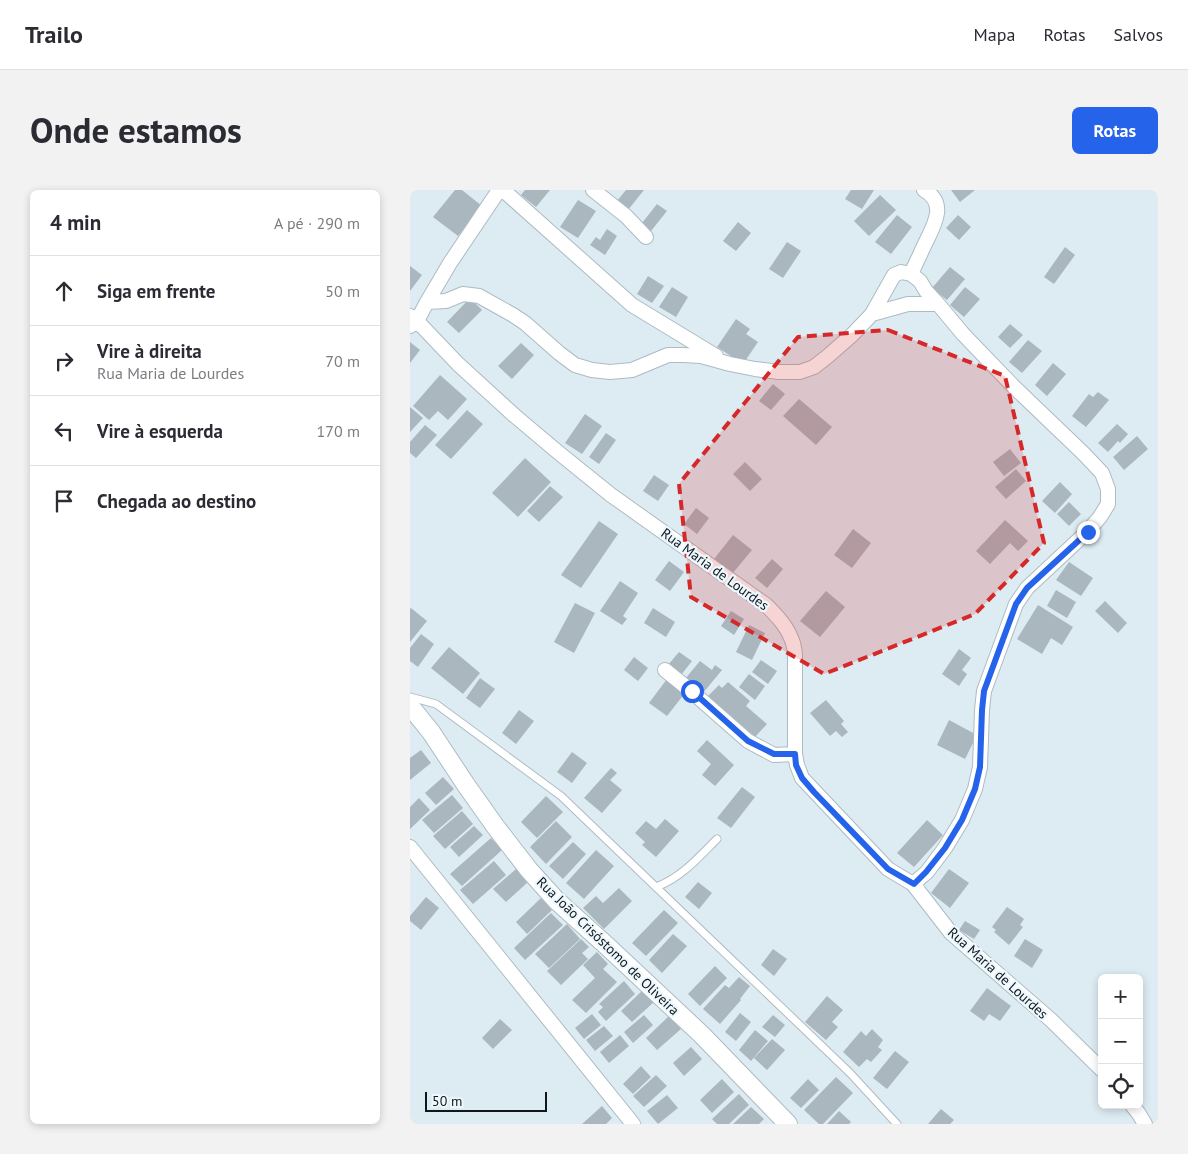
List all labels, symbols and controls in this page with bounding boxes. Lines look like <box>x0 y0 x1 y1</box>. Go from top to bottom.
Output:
text: Trailo <box>25 19 83 50</box>
text: Mapa <box>974 23 1015 46</box>
text: Rotas <box>1043 23 1086 46</box>
text: Salvos <box>1114 23 1163 46</box>
text: Onde estamos <box>30 107 242 153</box>
button: Rotas <box>1072 107 1158 154</box>
text: 4 min <box>50 209 101 236</box>
text: A pé · 290 m <box>274 213 360 233</box>
icon: ahead <box>50 277 78 305</box>
text: Siga em frente <box>97 279 215 303</box>
text: 50 m <box>325 281 360 301</box>
text: Vire à direita <box>97 339 202 363</box>
icon: right <box>50 347 78 375</box>
text: 70 m <box>325 351 360 371</box>
text: Rua Maria de Lourdes <box>97 363 244 383</box>
icon: left <box>50 417 78 445</box>
text: Vire à esquerda <box>97 419 223 443</box>
text: 170 m <box>317 421 360 441</box>
icon: arrive <box>50 487 78 515</box>
text: Chegada ao destino <box>97 489 256 513</box>
route end <box>1077 521 1100 544</box>
street label: Rua Maria de Lourdes <box>658 524 772 614</box>
route start <box>681 680 704 703</box>
street label: Rua João Crisóstomo de Oliveira <box>533 873 683 1019</box>
street label: Rua Maria de Lourdes <box>944 923 1052 1023</box>
map controls <box>1098 974 1143 1109</box>
button: + <box>1098 974 1143 1019</box>
button: − <box>1098 1019 1143 1064</box>
button: locate <box>1098 1064 1143 1109</box>
scale bar <box>425 1089 548 1112</box>
text: 50 m <box>432 1092 462 1110</box>

